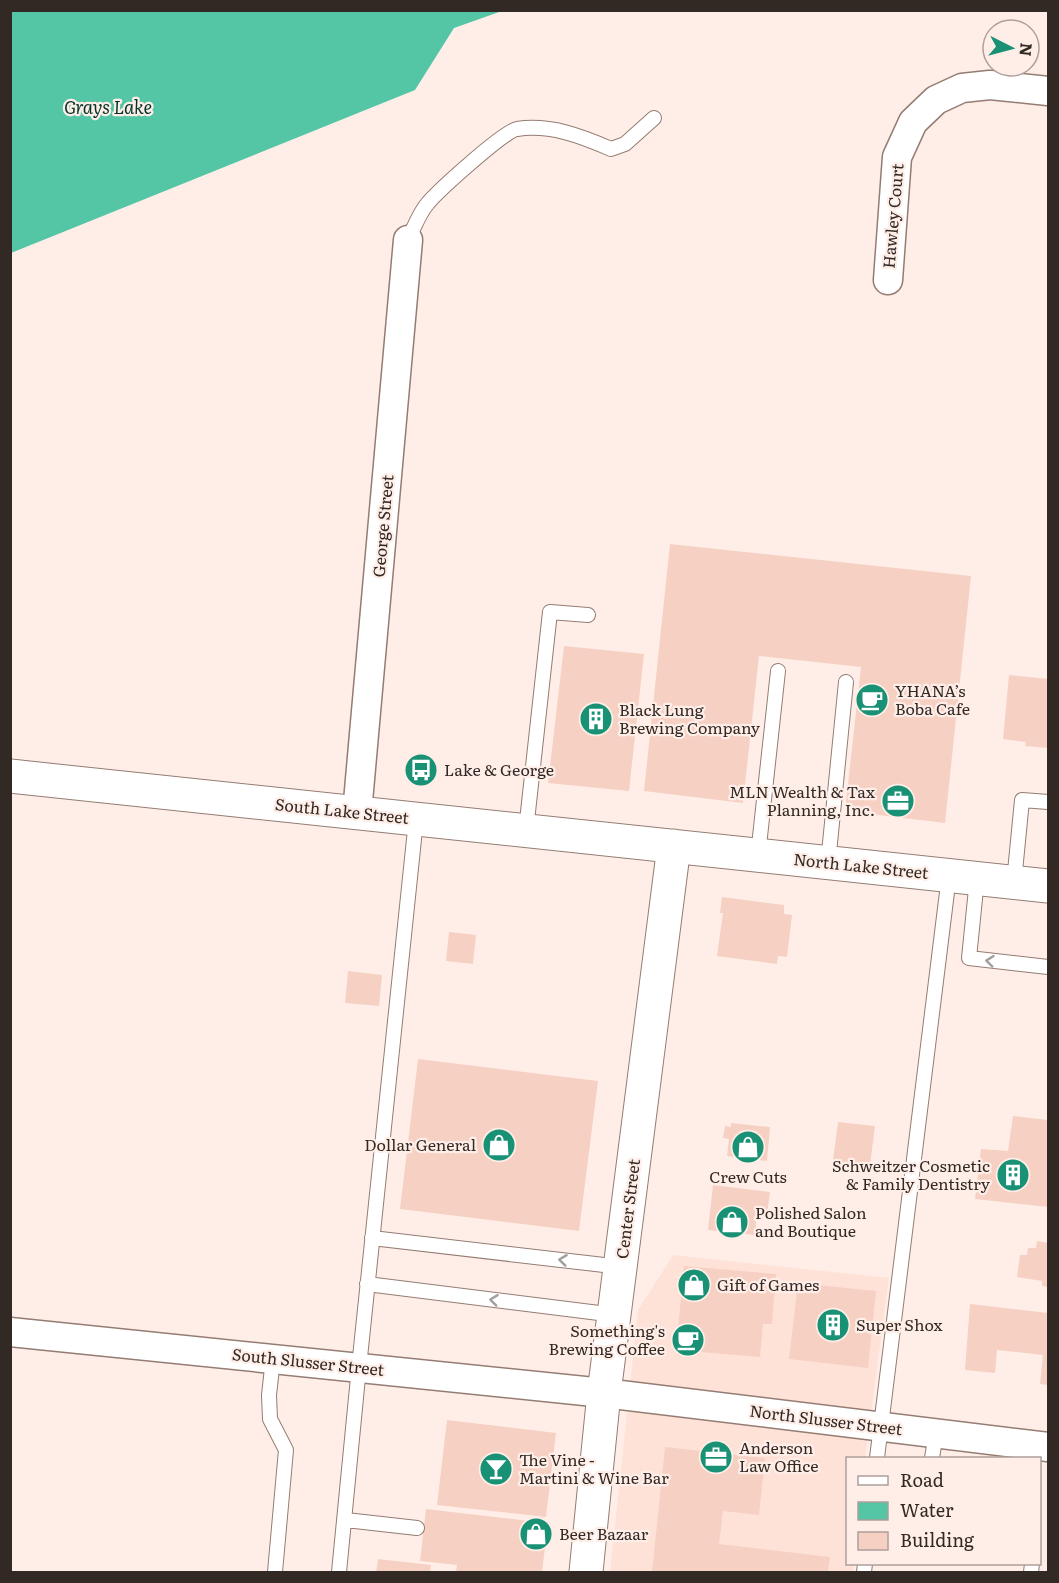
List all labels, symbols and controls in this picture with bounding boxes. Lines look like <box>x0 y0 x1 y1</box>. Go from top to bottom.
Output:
north arrow <box>981 18 1041 78</box>
text: N <box>1014 42 1040 58</box>
water label: Grays Lake <box>64 93 152 120</box>
street label: Hawley Court <box>875 162 909 269</box>
street label: George Street <box>366 473 398 578</box>
place label: YHANA’s Boba Cafe <box>895 678 970 720</box>
cafe icon: YHANA’s Boba Cafe <box>854 682 890 718</box>
place label: Black Lung Brewing Company <box>619 697 761 739</box>
building icon: Black Lung Brewing Company <box>578 701 614 737</box>
bus stop icon: Lake & George <box>403 752 439 788</box>
place label: Lake & George <box>444 757 554 781</box>
place label: MLN Wealth & Tax Planning, Inc. <box>729 779 876 821</box>
office icon: MLN Wealth & Tax Planning, Inc. <box>880 783 916 819</box>
street label: South Lake Street <box>274 791 411 829</box>
street label: North Lake Street <box>793 846 930 884</box>
one-way arrow <box>986 955 995 967</box>
shop icon: Dollar General <box>481 1127 517 1163</box>
shop icon: Crew Cuts <box>730 1129 766 1165</box>
place label: Dollar General <box>364 1132 476 1156</box>
place label: Schweitzer Cosmetic & Family Dentistry <box>832 1153 991 1195</box>
street label: Center Street <box>609 1157 645 1260</box>
building icon: Schweitzer Cosmetic & Family Dentistry <box>995 1157 1031 1193</box>
place label: Crew Cuts <box>709 1164 787 1188</box>
place label: Polished Salon and Boutique <box>755 1200 867 1242</box>
shop icon: Polished Salon and Boutique <box>714 1204 750 1240</box>
one-way arrow <box>558 1254 567 1267</box>
shop icon: Gift of Games <box>676 1267 712 1303</box>
place label: Gift of Games <box>717 1272 819 1296</box>
one-way arrow <box>490 1294 499 1306</box>
building icon: Super Shox <box>815 1307 851 1343</box>
place label: Super Shox <box>856 1312 943 1336</box>
place label: Something's Brewing Coffee <box>549 1318 665 1360</box>
cafe icon: Something's Brewing Coffee <box>670 1322 706 1358</box>
street label: South Slusser Street <box>231 1341 386 1381</box>
street label: North Slusser Street <box>748 1398 904 1440</box>
place label: Anderson Law Office <box>739 1435 819 1477</box>
office icon: Anderson Law Office <box>698 1439 734 1475</box>
place label: The Vine - Martini & Wine Bar <box>519 1447 669 1489</box>
bar icon: The Vine - Martini & Wine Bar <box>478 1451 514 1487</box>
legend <box>846 1457 1041 1565</box>
text: Road <box>900 1466 944 1493</box>
text: Water <box>900 1496 954 1523</box>
shop icon: Beer Bazaar <box>518 1516 554 1552</box>
place label: Beer Bazaar <box>559 1521 649 1545</box>
text: Building <box>900 1526 975 1553</box>

